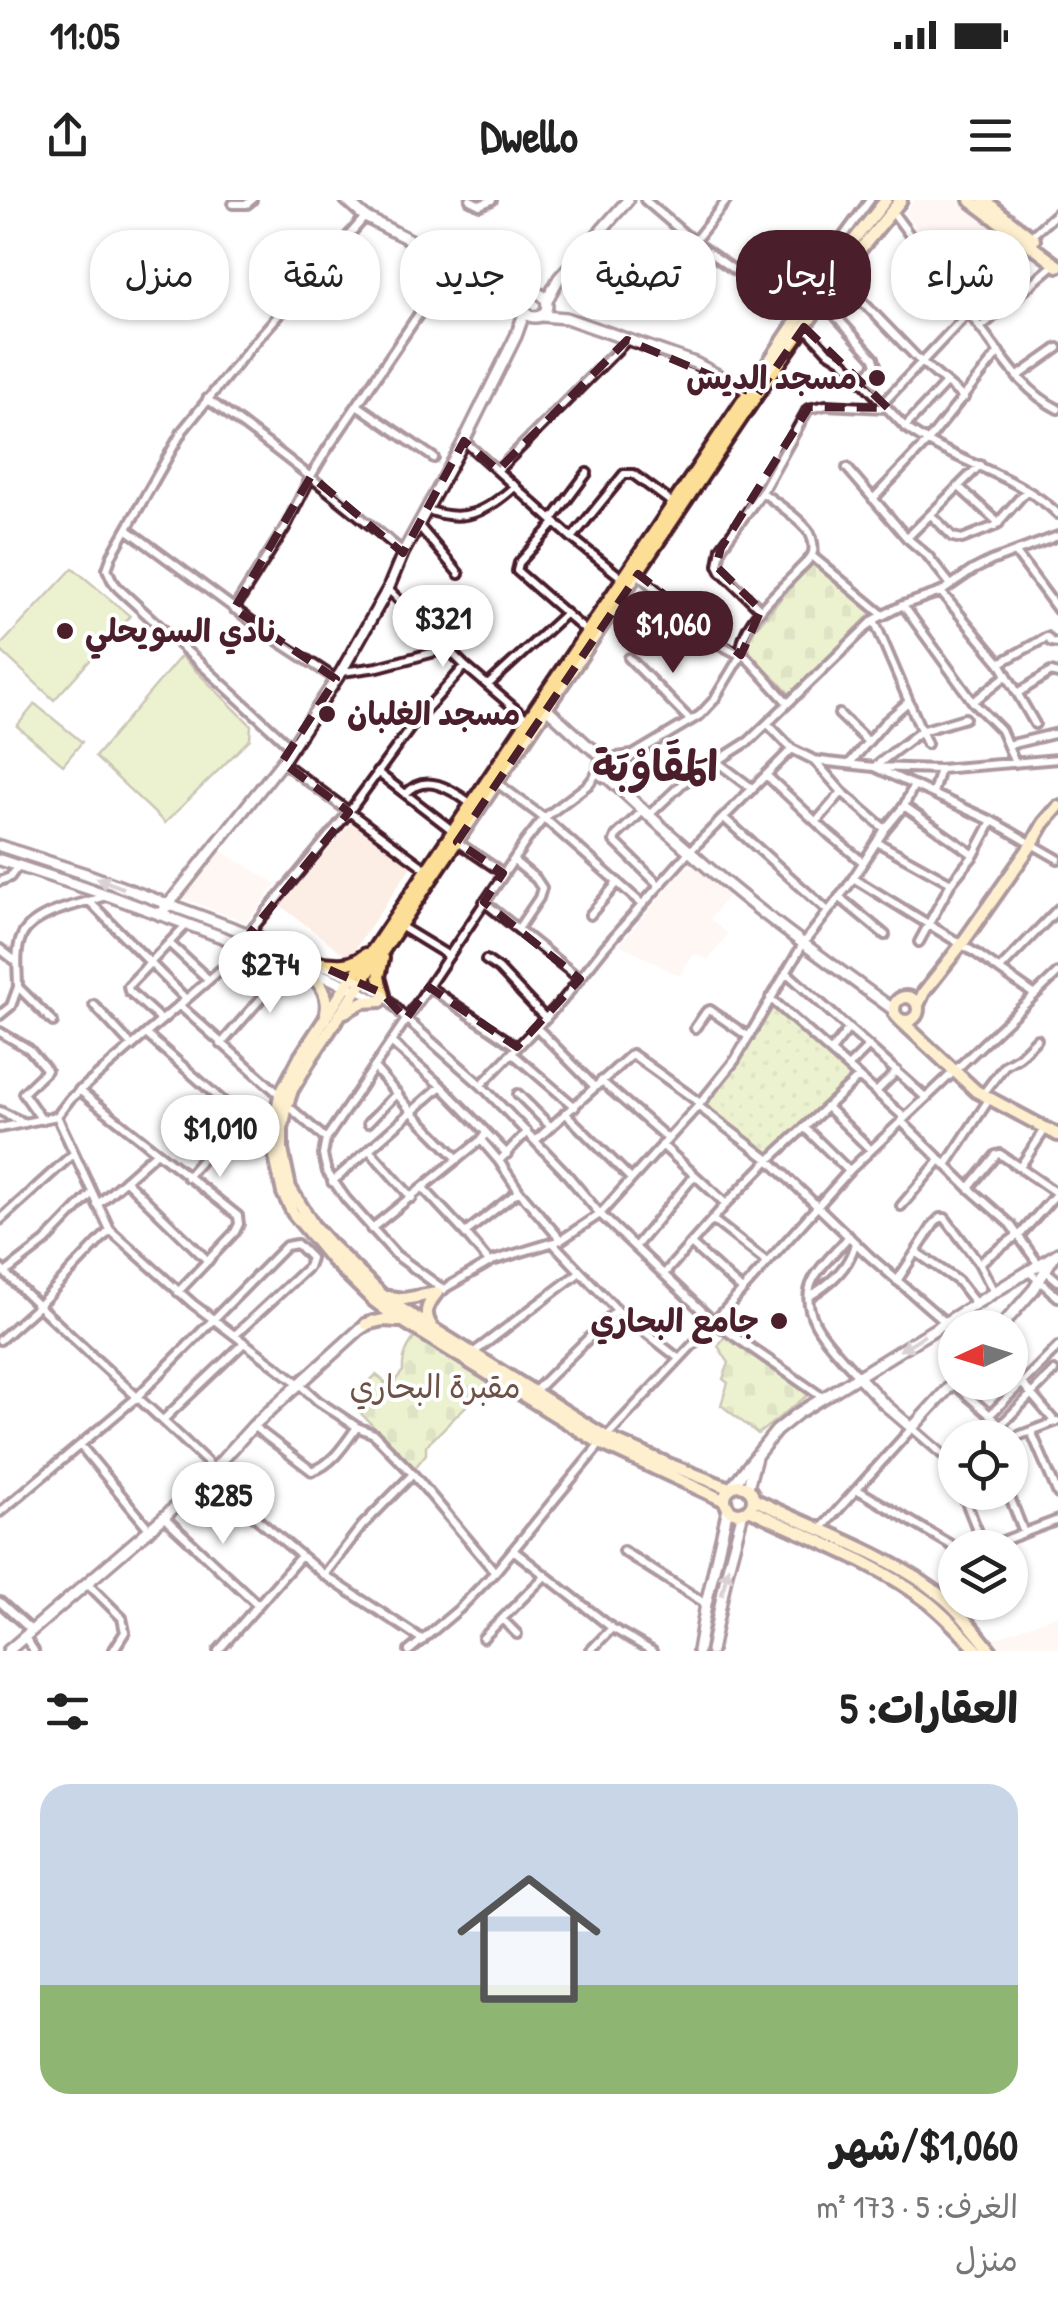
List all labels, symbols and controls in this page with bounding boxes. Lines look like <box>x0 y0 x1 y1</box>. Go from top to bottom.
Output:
text: 11:05 <box>50 9 120 61</box>
text: Dwello <box>480 105 578 166</box>
icon: share <box>40 108 95 163</box>
icon: menu <box>963 108 1018 163</box>
chip: منزل <box>90 230 229 320</box>
chip: شقة <box>249 230 380 320</box>
chip: جديد <box>400 230 541 320</box>
chip: تصفية <box>561 230 716 320</box>
chip: إيجار <box>736 230 871 320</box>
chip: شراء <box>891 230 1030 320</box>
place label: مسجد الديس <box>686 356 857 399</box>
marker: مسجد الديس <box>866 367 888 389</box>
pin: $321 <box>384 585 502 670</box>
pin: $1,060 <box>592 591 754 676</box>
text: $321 <box>414 596 472 639</box>
text: $1,060 <box>635 602 711 645</box>
place label: نادي السويحلي <box>85 609 275 660</box>
marker: نادي السويحلي <box>54 620 76 642</box>
place label: مسجد الغلبان <box>347 692 520 735</box>
marker: مسجد الغلبان <box>316 703 338 725</box>
district label: المَقَاوْبَة <box>592 737 718 794</box>
one-way arrow <box>94 874 124 890</box>
pin: $274 <box>211 931 329 1016</box>
text: $274 <box>240 942 300 985</box>
pin: $1,010 <box>139 1095 301 1180</box>
text: $1,010 <box>183 1106 257 1149</box>
place label: جامع البحاري <box>591 1299 759 1345</box>
marker: جامع البحاري <box>768 1310 790 1332</box>
north arrow <box>938 1310 1028 1400</box>
map controls <box>938 1310 1028 1620</box>
one-way arrow <box>898 1334 926 1351</box>
park label: مقبرة البحاري <box>349 1365 521 1410</box>
button: locate <box>938 1420 1028 1510</box>
pin: $285 <box>164 1462 282 1547</box>
text: $285 <box>194 1473 252 1516</box>
button: layers <box>938 1530 1028 1620</box>
one-way arrow <box>718 1565 733 1596</box>
text: العقارات: 5 <box>840 1679 1018 1736</box>
icon: filters <box>40 1684 95 1739</box>
icon: home <box>439 1849 619 2029</box>
text: $1,060/شهر <box>831 2116 1018 2173</box>
text: الغرف: 5 · 173 m² <box>816 2185 1018 2228</box>
text: منزل <box>955 2238 1018 2281</box>

